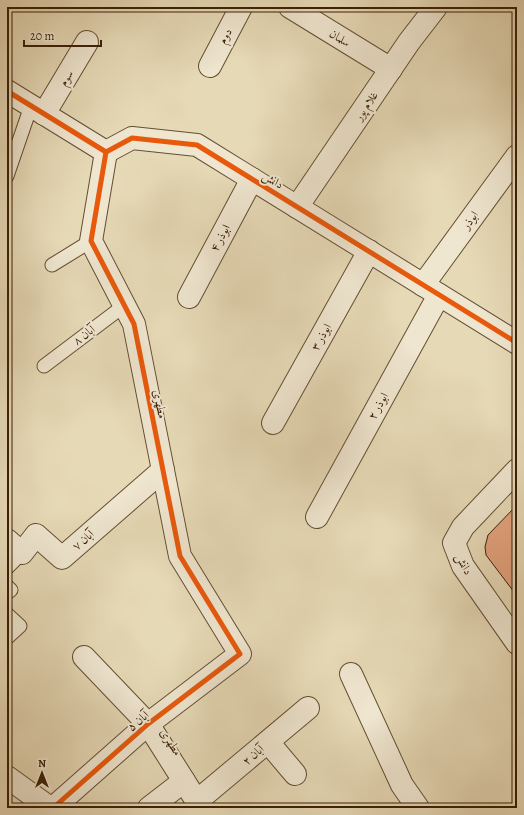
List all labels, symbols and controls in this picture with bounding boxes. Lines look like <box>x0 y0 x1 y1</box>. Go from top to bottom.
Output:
scale bar <box>24 22 101 48</box>
street label: دوم <box>214 25 238 48</box>
street label: سلمان <box>326 25 354 51</box>
text: 20 m <box>30 28 54 44</box>
street label: سوم <box>55 67 80 91</box>
street label: غلام پور <box>350 88 384 126</box>
street label: دانش <box>259 167 287 193</box>
street label: ابوذر <box>457 207 482 233</box>
street label: ابوذر ۴ <box>206 221 234 254</box>
street label: ابوذر ۳ <box>307 320 335 353</box>
street label: آبان ۸ <box>70 321 99 349</box>
street label: مطهری <box>149 388 171 420</box>
street label: ابوذر ۲ <box>364 389 392 422</box>
street label: آبان ۷ <box>69 525 98 554</box>
street label: دانش <box>451 550 476 578</box>
street label: آبان ۵ <box>124 706 153 735</box>
street label: مطهری <box>156 725 186 759</box>
street label: آبان ۲ <box>239 740 268 769</box>
north arrow <box>22 753 62 793</box>
text: N <box>38 756 46 771</box>

